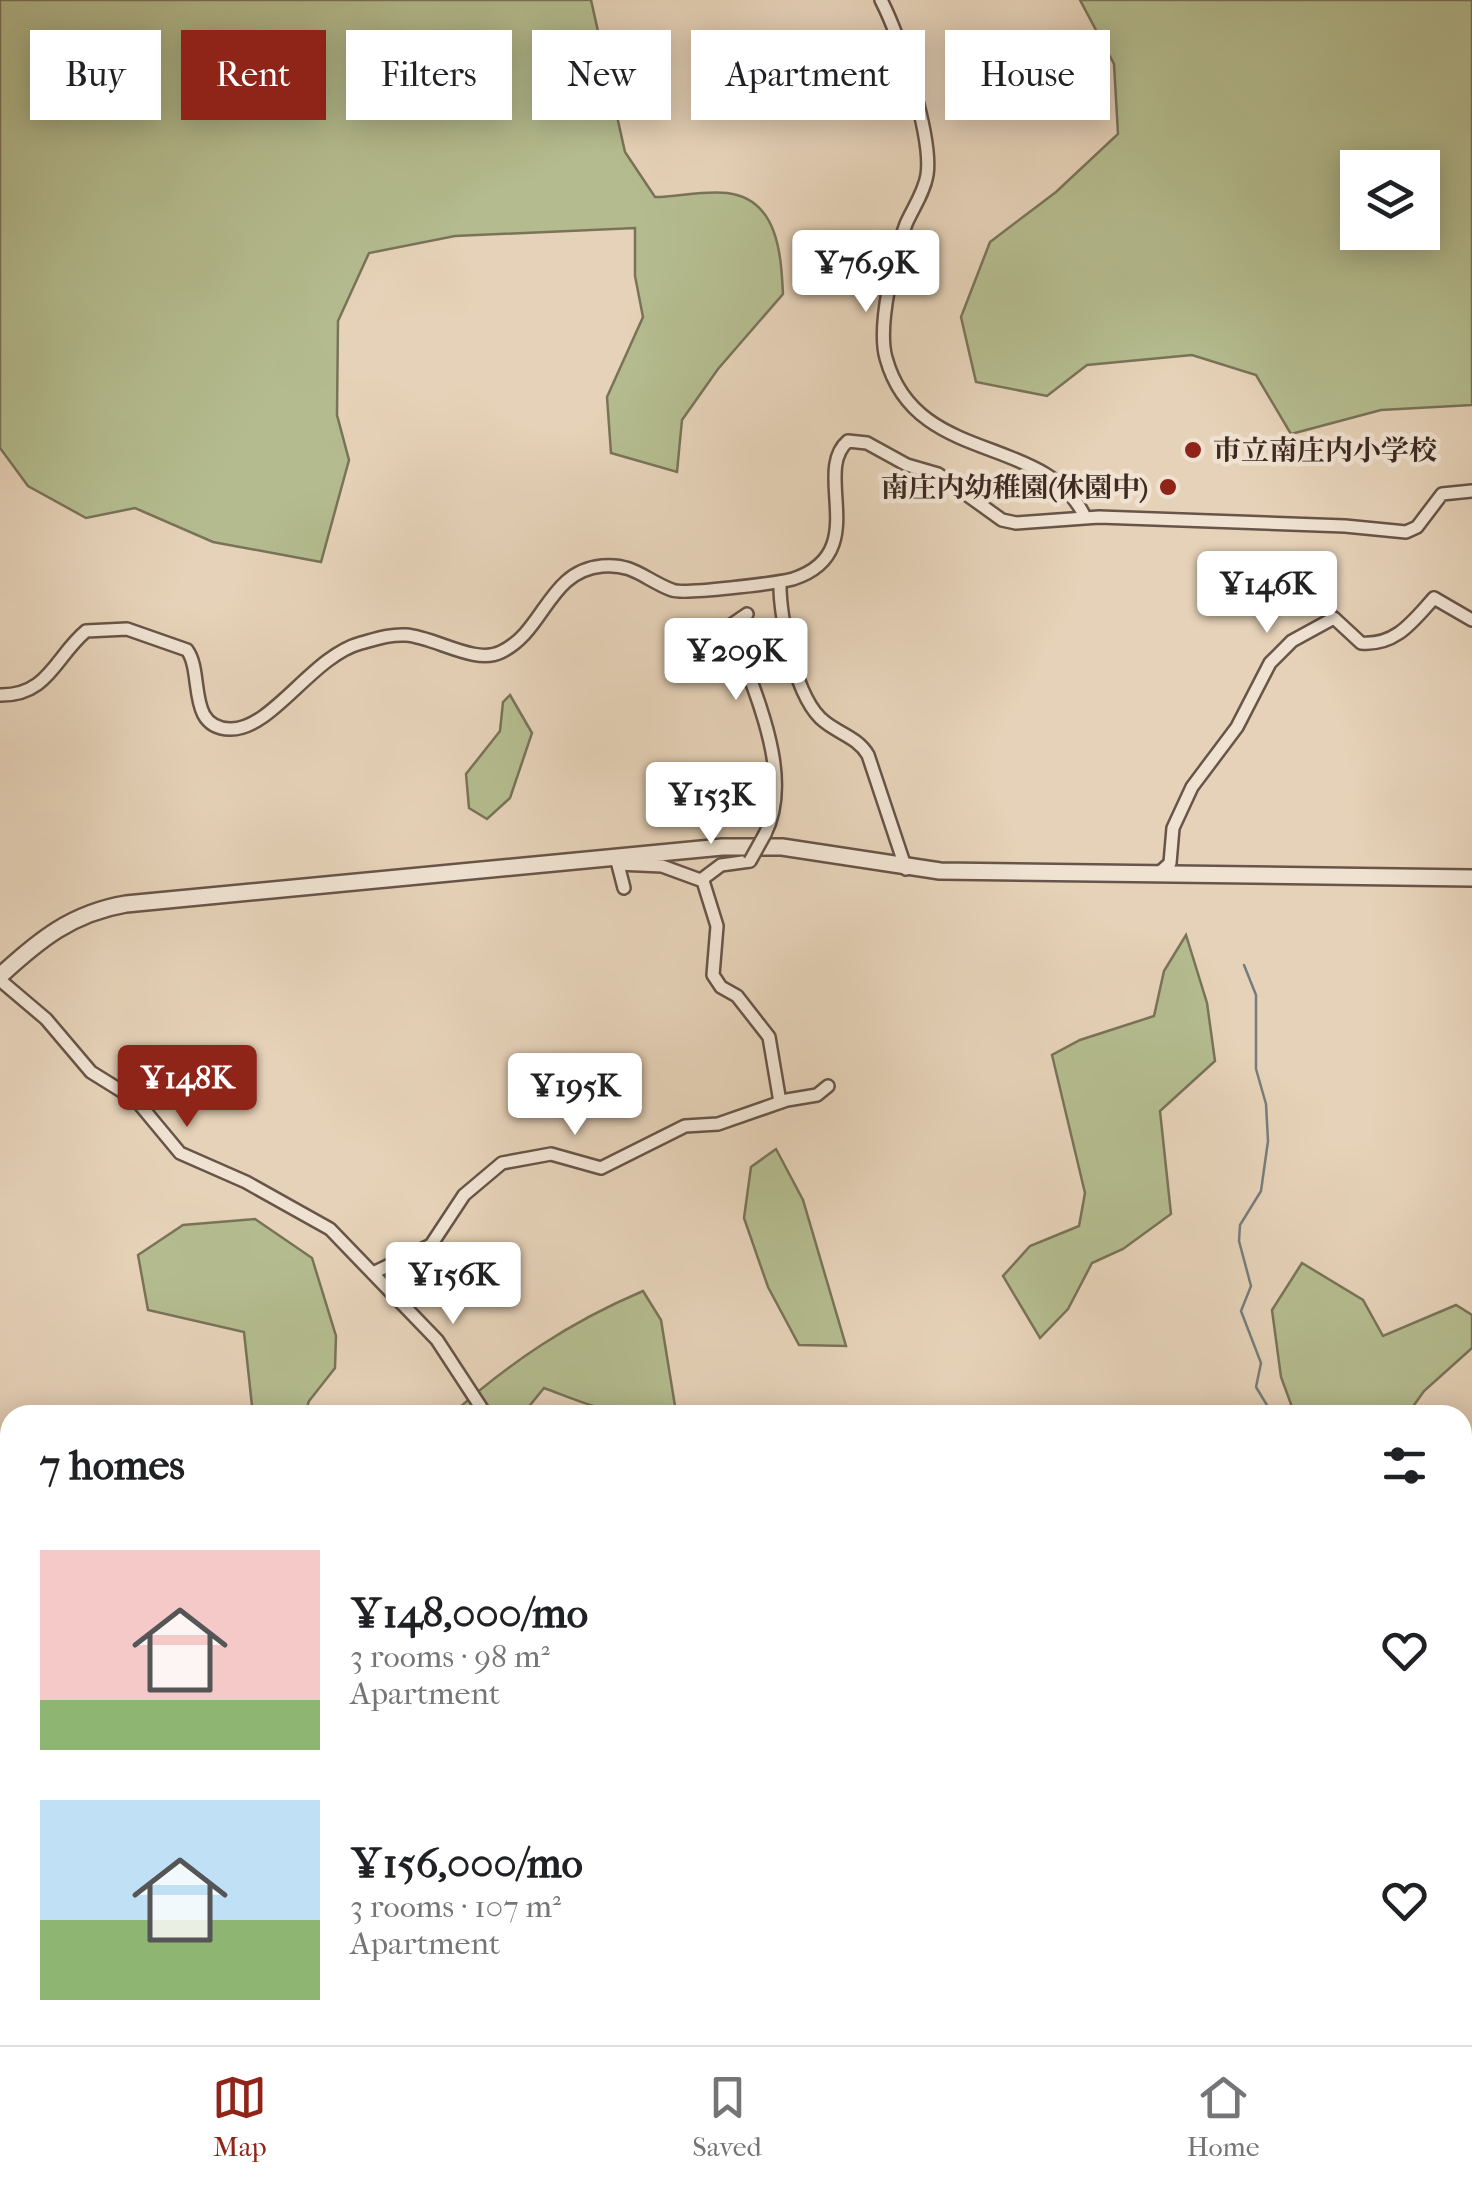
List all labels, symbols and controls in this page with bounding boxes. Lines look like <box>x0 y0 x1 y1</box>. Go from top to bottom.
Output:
chip: Buy <box>30 30 161 120</box>
chip: Rent <box>181 30 326 120</box>
chip: Filters <box>346 30 512 120</box>
chip: New <box>532 30 671 120</box>
chip: Apartment <box>691 30 925 120</box>
chip: House <box>945 30 1110 120</box>
map controls <box>1340 150 1440 250</box>
button: layers <box>1340 150 1440 250</box>
pin: ¥76.9K <box>785 230 947 315</box>
text: ¥76.9K <box>814 244 918 281</box>
place label: 市立南庄内小学校 <box>1213 434 1437 467</box>
marker: 市立南庄内小学校 <box>1182 439 1204 461</box>
place label: 南庄内幼稚園(休園中) <box>880 471 1148 504</box>
marker: 南庄内幼稚園(休園中) <box>1157 476 1179 498</box>
pin: ¥146K <box>1197 551 1337 636</box>
text: ¥146K <box>1219 565 1315 602</box>
pin: ¥209K <box>666 618 806 703</box>
text: ¥209K <box>686 632 786 669</box>
pin: ¥153K <box>641 762 781 847</box>
text: ¥153K <box>668 776 754 813</box>
pin: ¥148K <box>117 1045 257 1130</box>
pin: ¥195K <box>505 1053 645 1138</box>
text: ¥148K <box>140 1059 234 1096</box>
text: ¥195K <box>530 1067 620 1104</box>
pin: ¥156K <box>383 1242 523 1327</box>
text: ¥156K <box>408 1256 498 1293</box>
icon: filters <box>1377 1438 1432 1493</box>
text: 7 homes <box>40 1441 185 1490</box>
text: ¥148,000/mo <box>350 1589 588 1638</box>
icon: home <box>120 1590 240 1710</box>
icon: heart <box>1377 1623 1432 1678</box>
text: 3 rooms · 98 m² <box>350 1638 550 1675</box>
text: Apartment <box>350 1675 500 1712</box>
text: ¥156,000/mo <box>350 1839 583 1888</box>
icon: home <box>120 1840 240 1960</box>
icon: heart <box>1377 1873 1432 1928</box>
text: 3 rooms · 107 m² <box>350 1888 561 1925</box>
text: Apartment <box>350 1925 500 1962</box>
tab: Map <box>212 2070 267 2163</box>
tab: Saved <box>692 2070 762 2163</box>
tab: Home <box>1187 2070 1260 2163</box>

